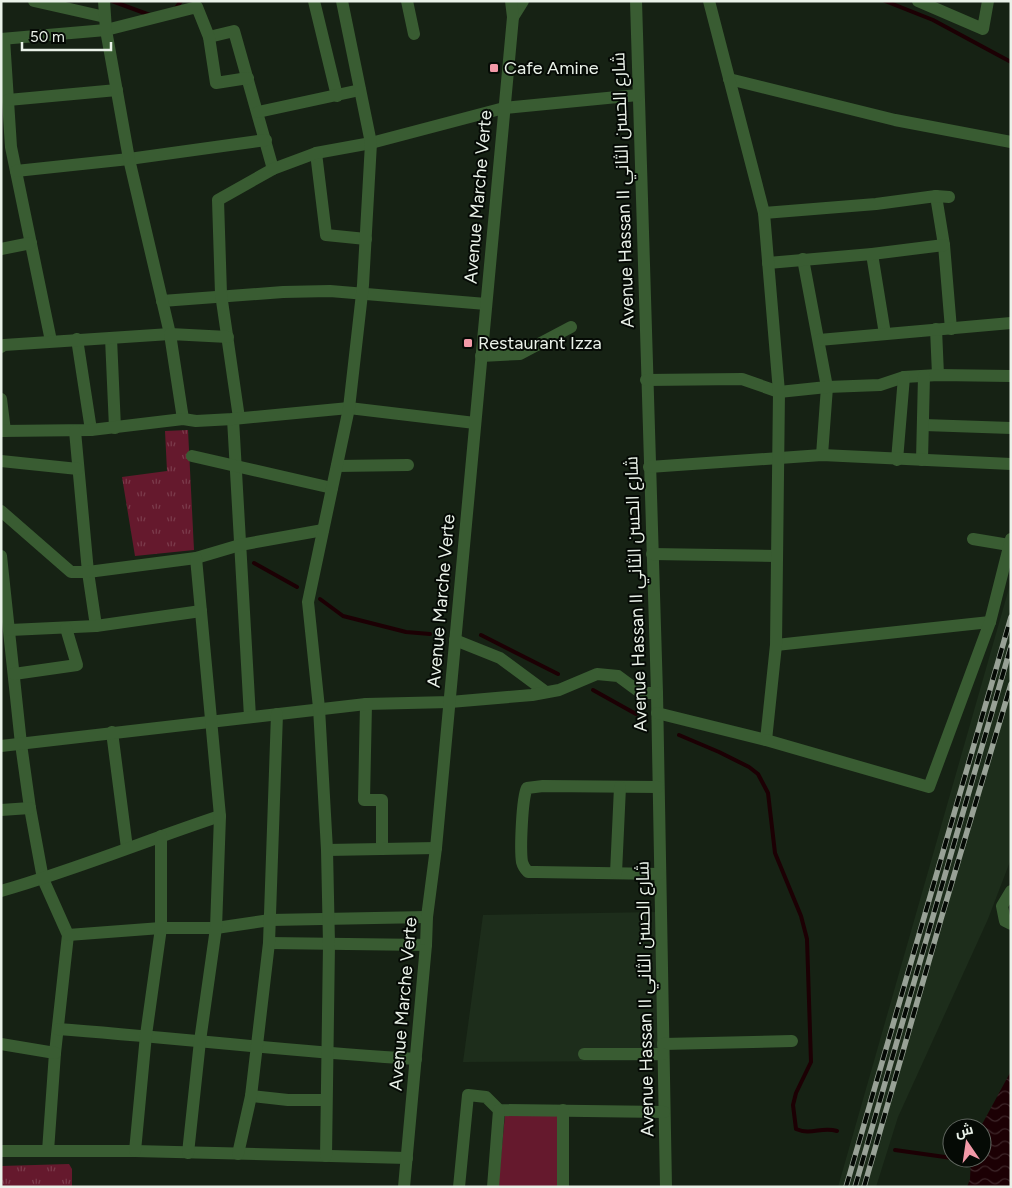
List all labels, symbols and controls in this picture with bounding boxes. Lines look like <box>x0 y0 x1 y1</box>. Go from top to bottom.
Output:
scale bar <box>22 20 111 52</box>
text: 50 m <box>30 28 65 46</box>
street label: Avenue Hassan II شارع الحسن الثاني <box>607 52 642 328</box>
place label: Cafe Amine <box>504 57 599 79</box>
marker: Cafe Amine <box>488 62 500 74</box>
street label: Avenue Marche Verte <box>459 109 497 285</box>
place label: Restaurant Izza <box>478 332 602 354</box>
marker: Restaurant Izza <box>462 337 474 349</box>
street label: Avenue Hassan II شارع الحسن الثاني <box>620 456 655 732</box>
street label: Avenue Marche Verte <box>422 513 460 689</box>
street label: Avenue Hassan II شارع الحسن الثاني <box>632 861 661 1137</box>
street label: Avenue Marche Verte <box>384 916 422 1092</box>
north arrow <box>942 1118 992 1168</box>
text: ش <box>954 1121 975 1141</box>

